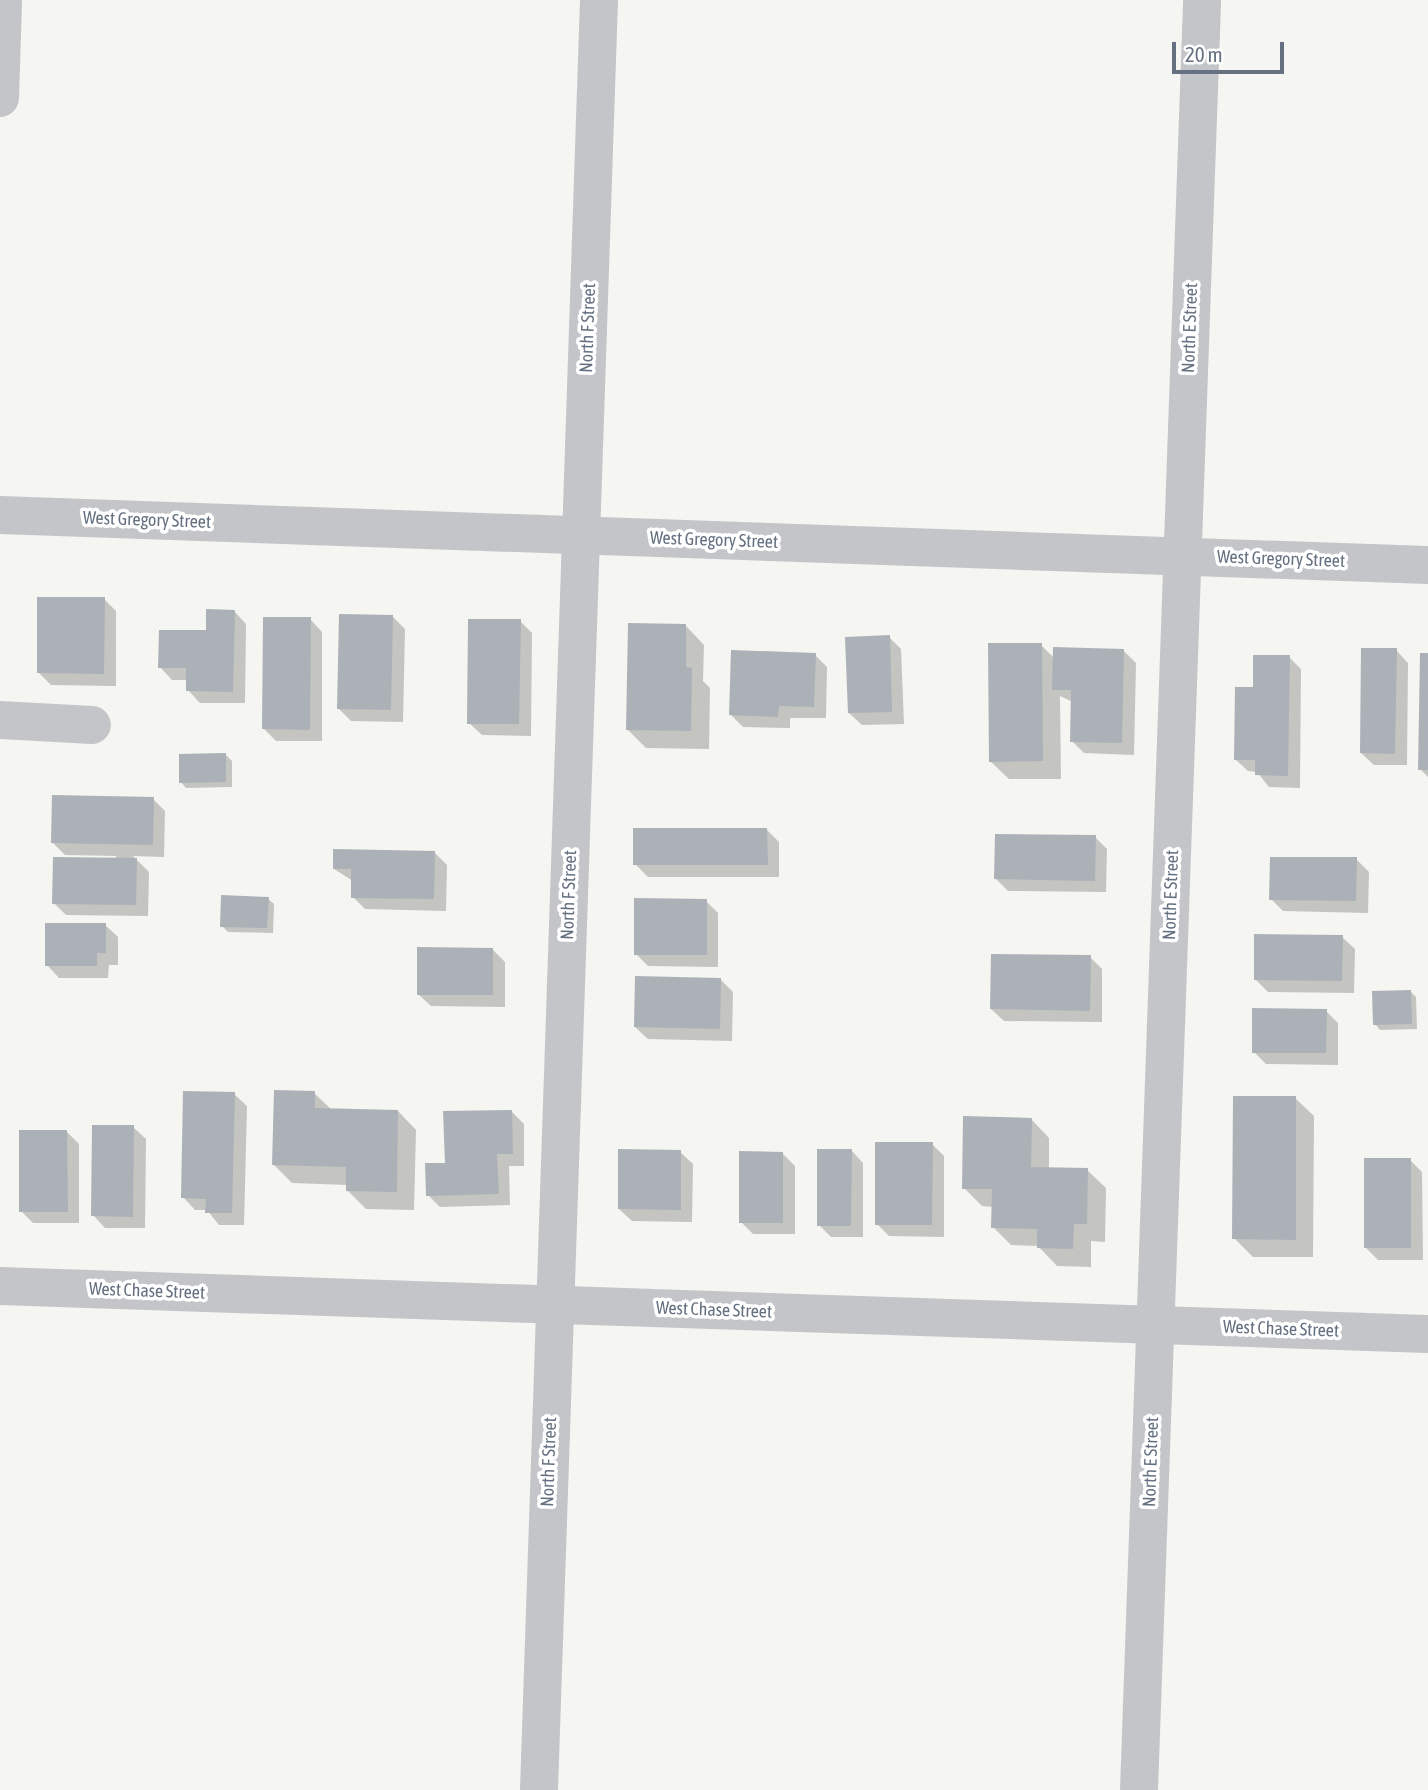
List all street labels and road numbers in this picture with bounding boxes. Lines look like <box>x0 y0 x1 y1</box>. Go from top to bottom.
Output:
street label: North F Street <box>576 283 600 373</box>
street label: North E Street <box>1178 283 1202 373</box>
street label: West Gregory Street <box>83 507 211 533</box>
street label: West Gregory Street <box>650 527 778 553</box>
street label: West Gregory Street <box>1217 546 1345 572</box>
street label: North F Street <box>557 850 581 940</box>
street label: North E Street <box>1159 850 1183 940</box>
street label: West Chase Street <box>88 1278 206 1304</box>
street label: West Chase Street <box>655 1297 773 1323</box>
street label: West Chase Street <box>1222 1316 1340 1342</box>
street label: North F Street <box>537 1417 561 1507</box>
street label: North E Street <box>1139 1417 1163 1507</box>

